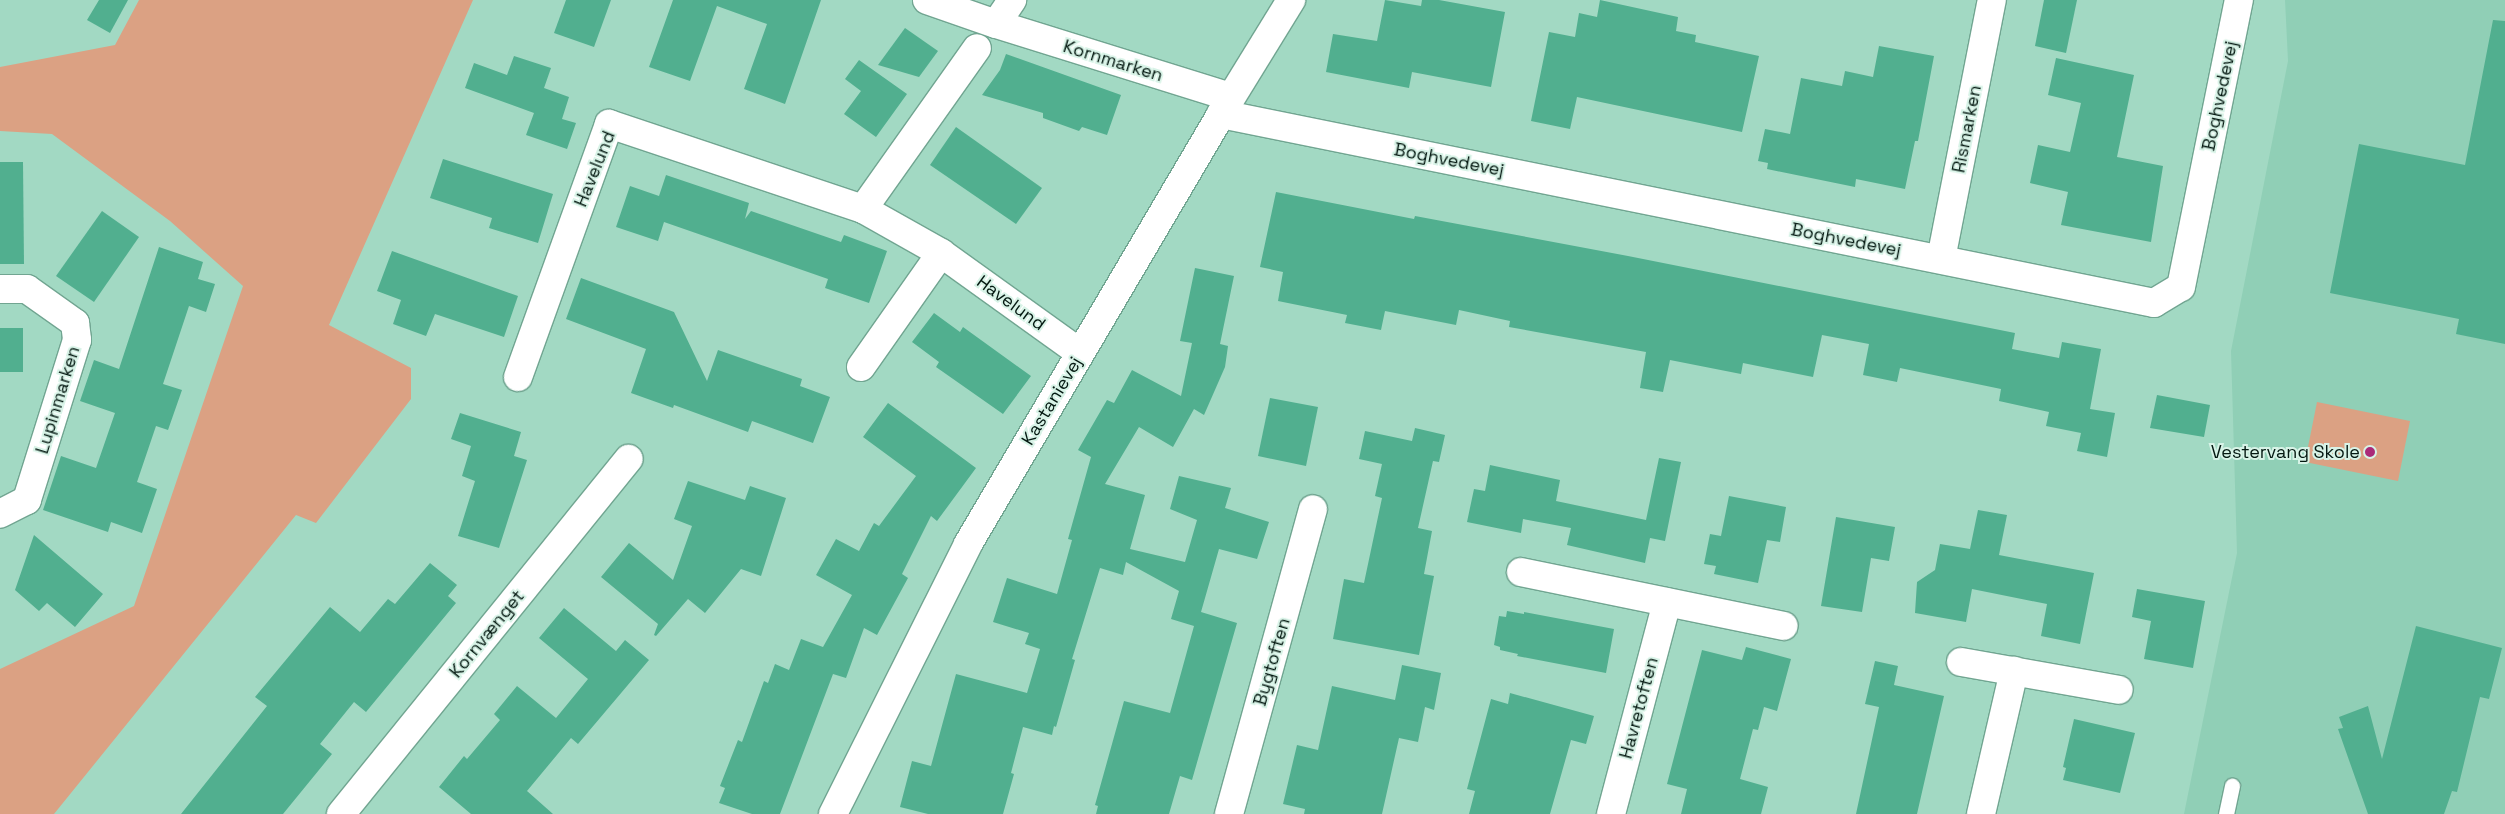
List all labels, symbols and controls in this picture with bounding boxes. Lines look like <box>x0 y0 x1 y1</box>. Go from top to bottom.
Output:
street label: Kornmarken <box>1061 36 1165 86</box>
street label: Boghvedevej <box>2198 39 2242 153</box>
street label: Rismarken <box>1948 83 1986 175</box>
street label: Havelund <box>570 128 620 210</box>
street label: Boghvedevej <box>1392 139 1506 181</box>
street label: Boghvedevej <box>1789 219 1903 261</box>
street label: Havelund <box>972 271 1050 335</box>
street label: Lupinmarken <box>31 344 85 456</box>
street label: Kastanievej <box>1017 353 1087 449</box>
place label: Vestervang Skole <box>2211 441 2360 463</box>
marker: Vestervang Skole <box>2364 446 2376 458</box>
street label: Kornvænget <box>445 586 529 682</box>
street label: Bygtoften <box>1249 616 1295 708</box>
street label: Havretoften <box>1615 655 1663 761</box>

